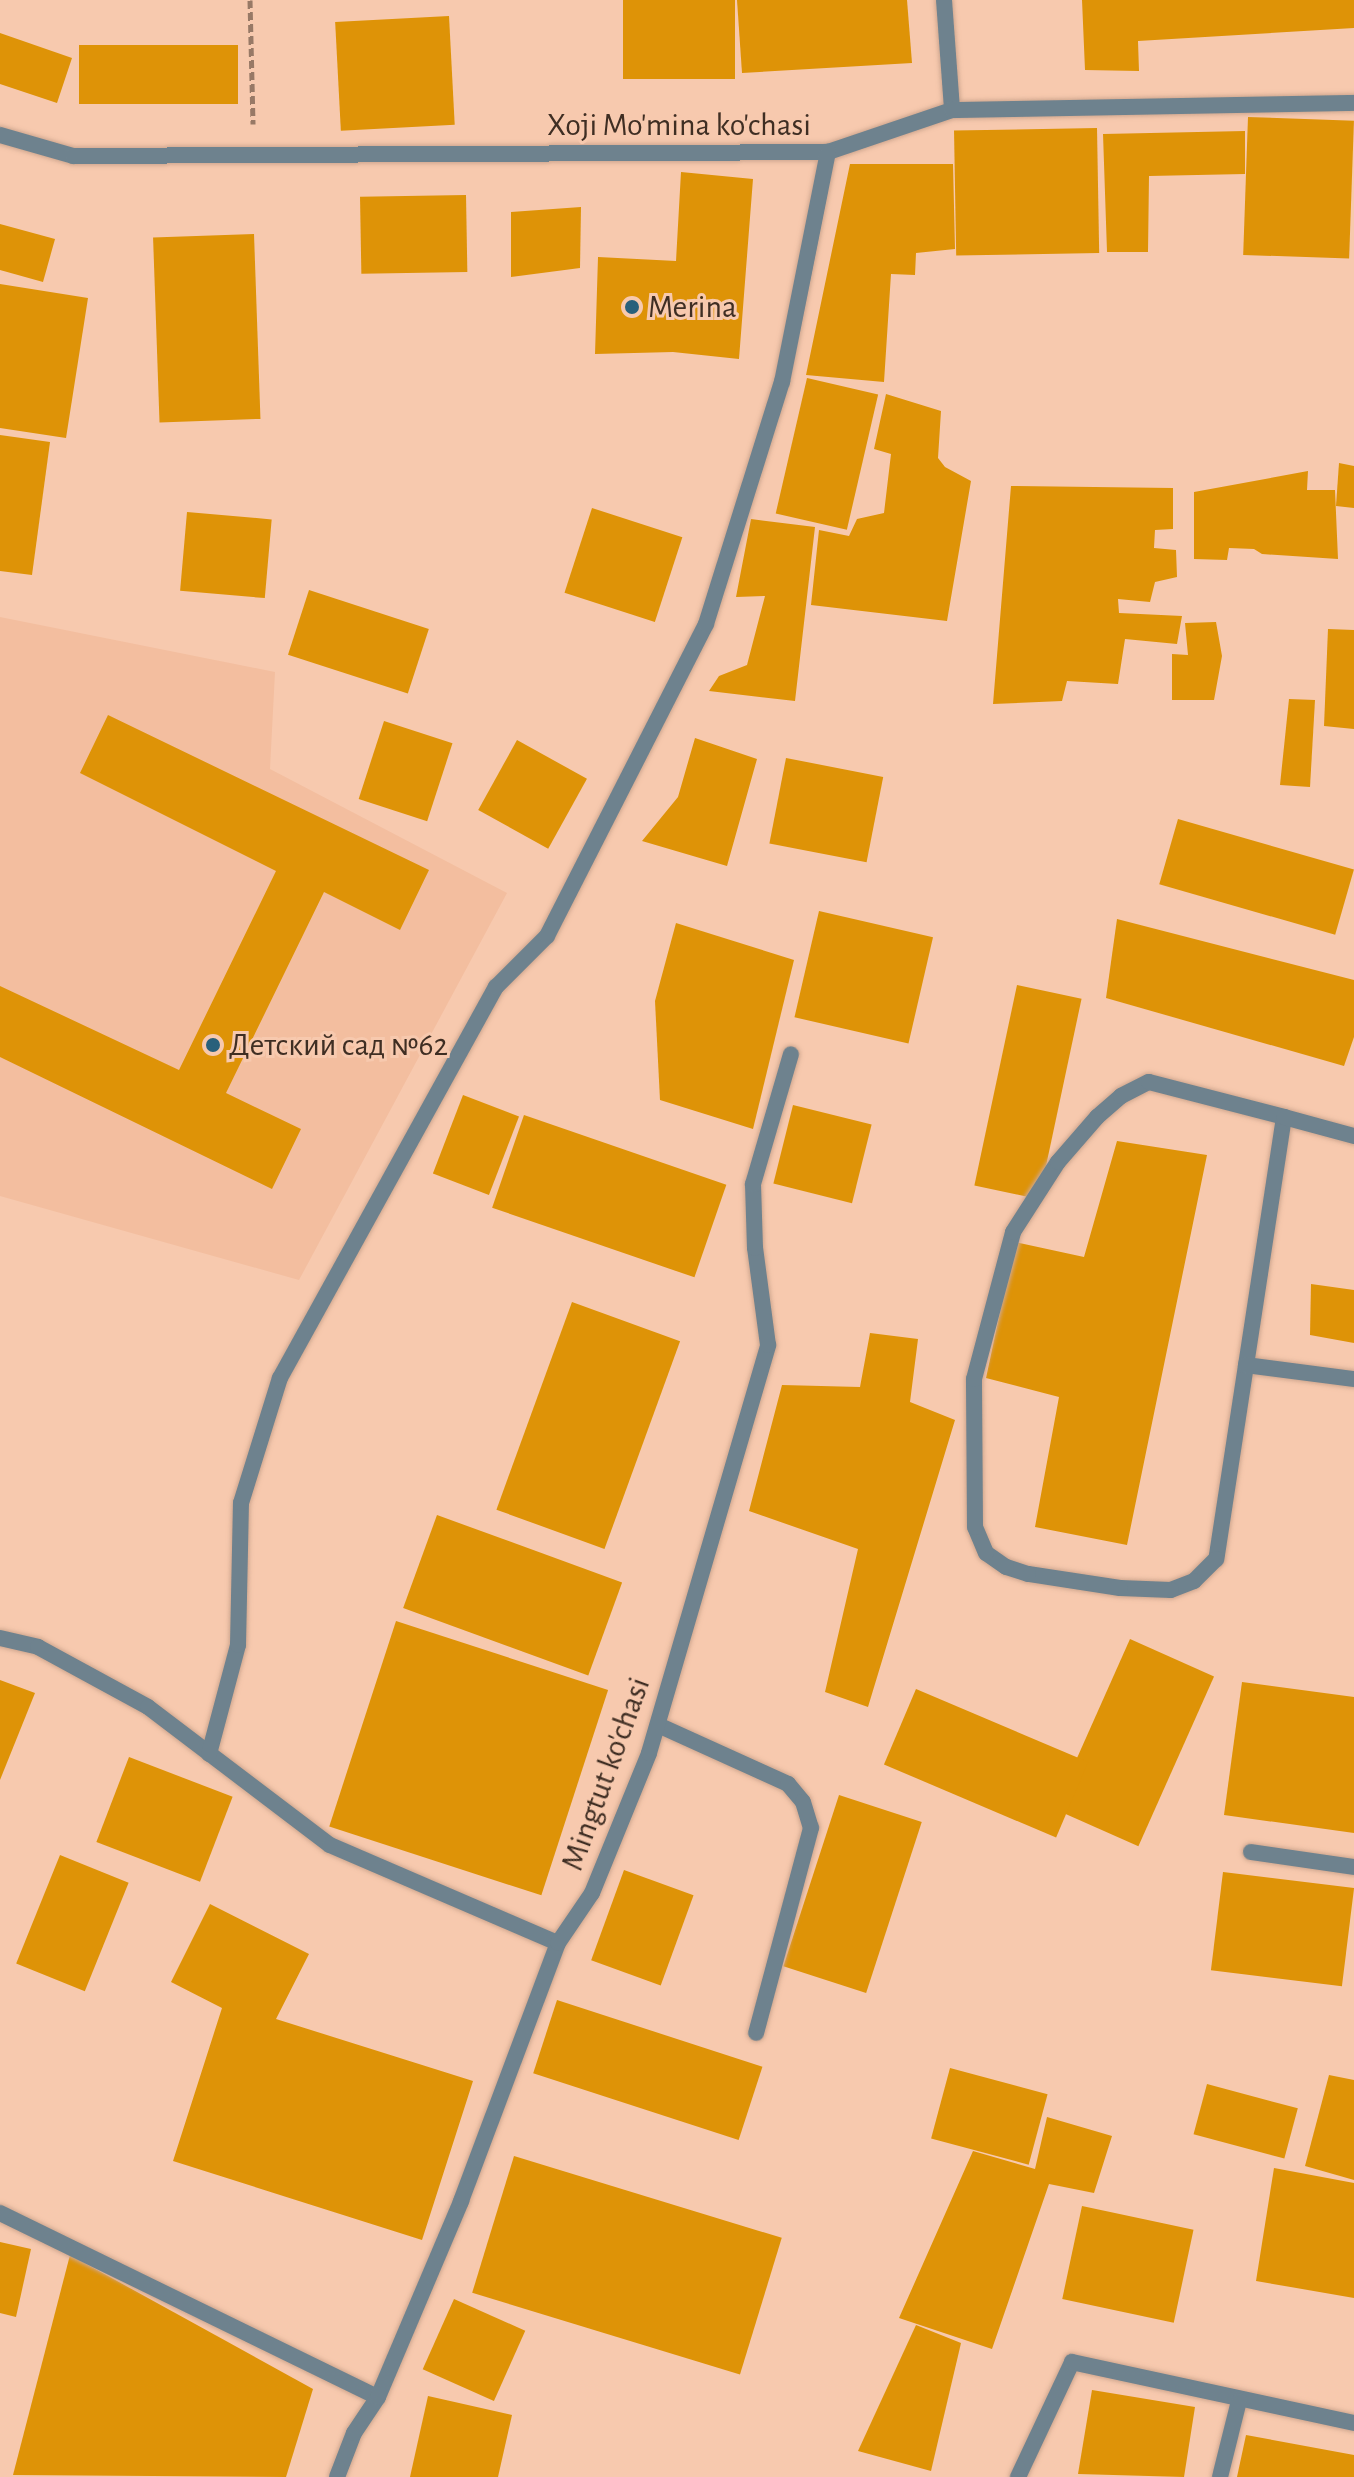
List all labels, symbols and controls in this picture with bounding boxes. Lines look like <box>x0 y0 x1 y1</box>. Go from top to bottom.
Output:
street label: Xoji Mo'mina ko'chasi <box>547 106 811 144</box>
place label: Merina <box>648 288 737 326</box>
marker: Merina <box>623 298 641 316</box>
place label: Детский сад №62 <box>229 1026 448 1064</box>
marker: Детский сад №62 <box>204 1036 222 1054</box>
street label: Mingtut ko'chasi <box>553 1672 659 1876</box>

